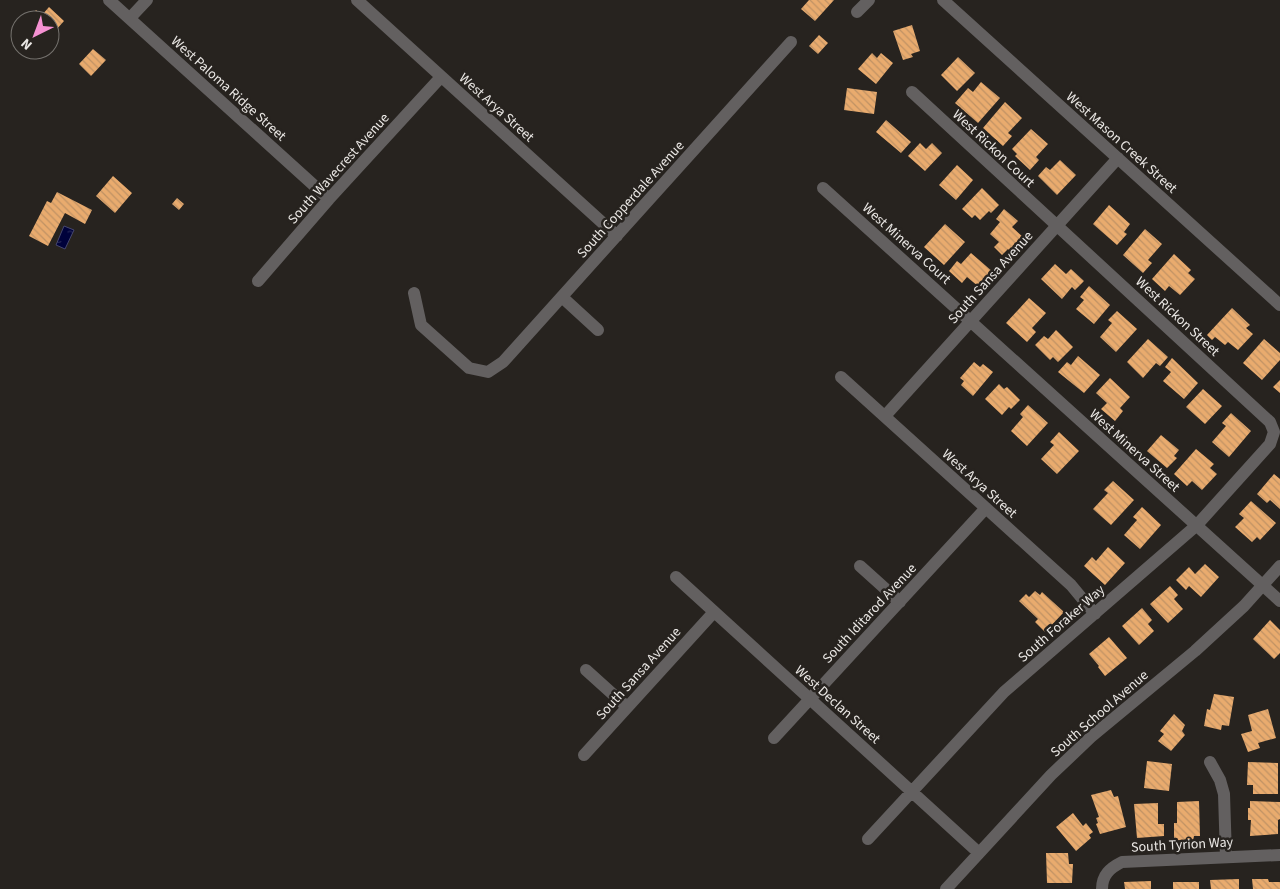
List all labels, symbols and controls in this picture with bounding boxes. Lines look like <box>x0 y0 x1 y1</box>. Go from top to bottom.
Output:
north arrow <box>10 10 60 60</box>
street label: West Paloma Ridge Street <box>166 31 291 146</box>
text: N <box>17 33 37 54</box>
street label: West Arya Street <box>454 69 539 147</box>
street label: West Mason Creek Street <box>1061 87 1182 198</box>
street label: West Rickon Court <box>948 105 1039 192</box>
street label: South Wavecrest Avenue <box>283 109 394 229</box>
street label: South Copperdale Avenue <box>572 136 689 263</box>
street label: West Minerva Court <box>858 198 955 289</box>
street label: South Sansa Avenue <box>944 227 1038 329</box>
street label: West Rickon Street <box>1131 272 1224 361</box>
street label: West Minerva Street <box>1085 405 1184 497</box>
street label: West Arya Street <box>937 445 1022 523</box>
street label: South Iditarod Avenue <box>818 559 921 668</box>
street label: South Foraker Way <box>1014 580 1110 667</box>
street label: South Sansa Avenue <box>592 623 686 725</box>
street label: West Declan Street <box>790 661 885 749</box>
street label: South School Avenue <box>1046 665 1153 762</box>
street label: South Tyrion Way <box>1131 832 1234 858</box>

